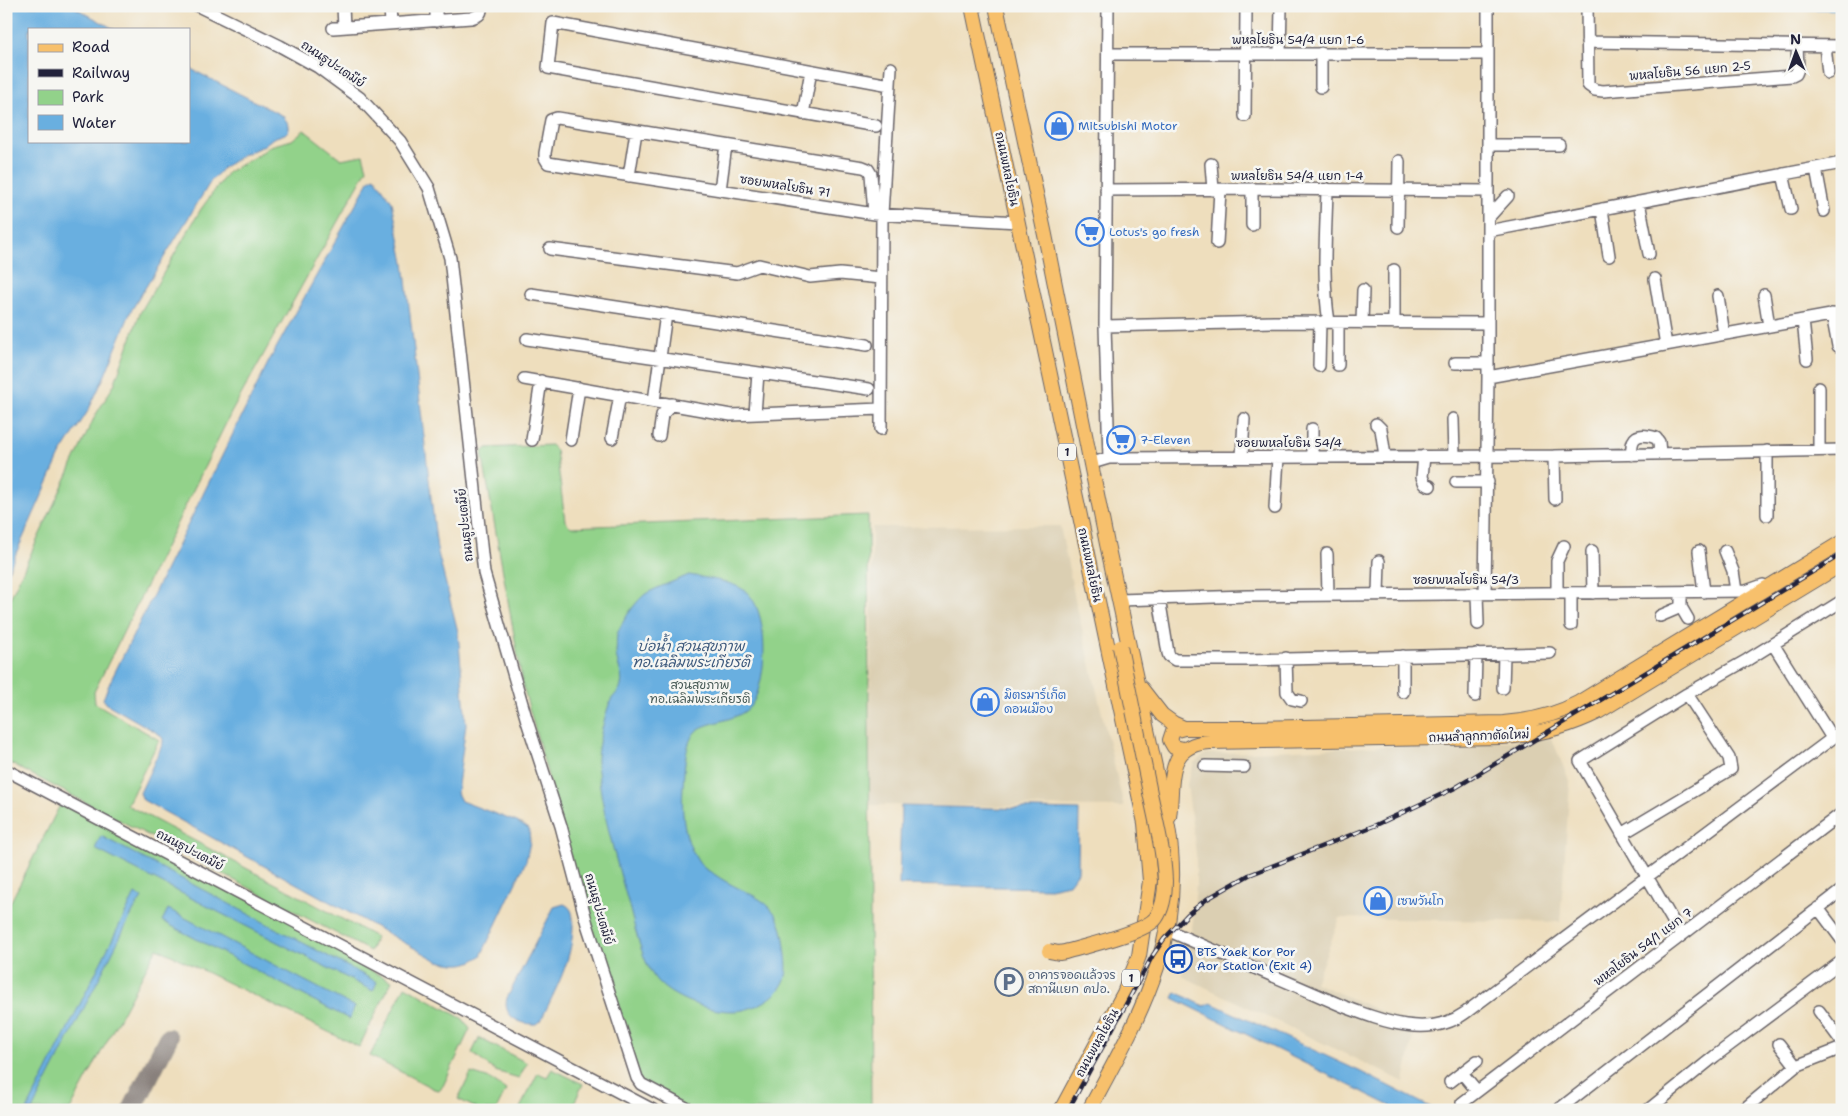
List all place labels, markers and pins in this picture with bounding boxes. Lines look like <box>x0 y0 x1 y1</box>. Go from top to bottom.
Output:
shop icon: Mitsubishi Motor <box>1044 111 1074 141</box>
place label: Mitsubishi Motor <box>1078 118 1178 134</box>
supermarket icon: Lotus's go fresh <box>1075 217 1105 247</box>
place label: Lotus's go fresh <box>1109 224 1200 240</box>
supermarket icon: 7-Eleven <box>1106 425 1136 455</box>
place label: 7-Eleven <box>1140 432 1191 448</box>
shop icon: มิตรมาร์เก็ต ดอนเมือง <box>970 687 1000 717</box>
place label: มิตรมาร์เก็ต ดอนเมือง <box>1004 687 1066 717</box>
shop icon: เซพวันโก <box>1363 886 1393 916</box>
place label: เซพวันโก <box>1397 893 1444 909</box>
bus stop icon: BTS Yaek Kor Por Aor Station (Exit 4) <box>1163 944 1193 974</box>
place label: BTS Yaek Kor Por Aor Station (Exit 4) <box>1197 944 1312 974</box>
parking icon: อาคารจอดแล้วจร สถานีแยก คปอ. <box>994 967 1024 997</box>
place label: อาคารจอดแล้วจร สถานีแยก คปอ. <box>1028 967 1116 997</box>

